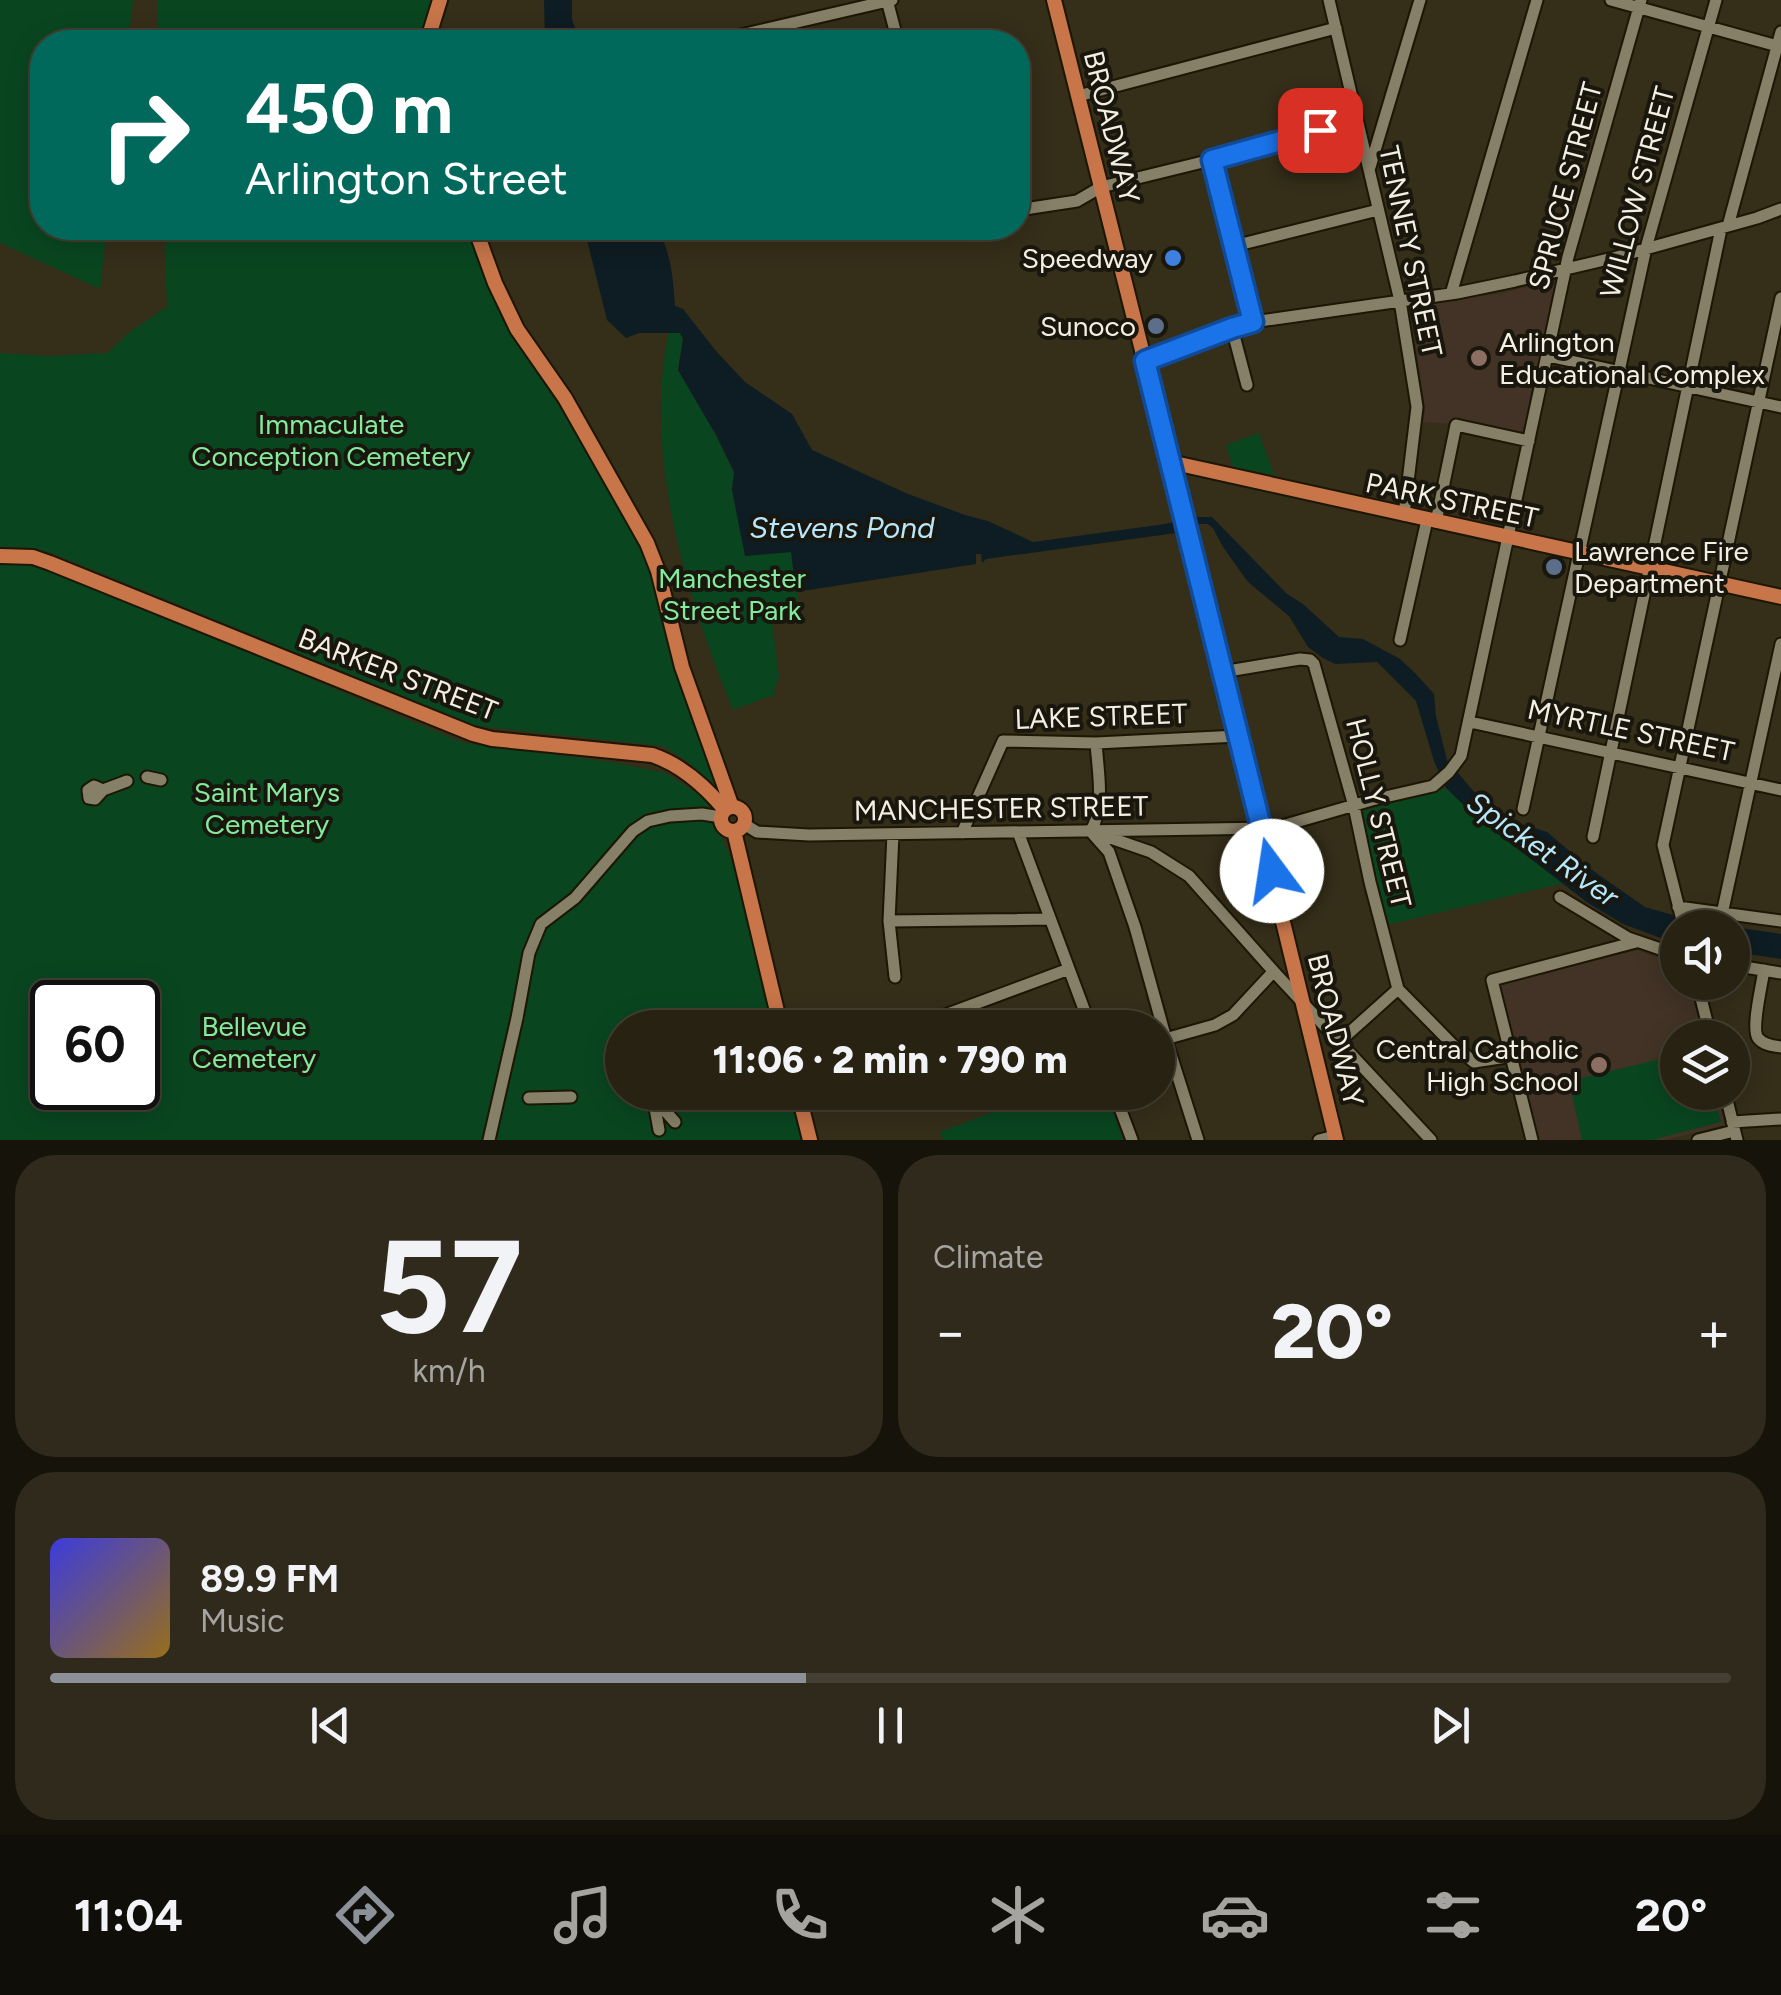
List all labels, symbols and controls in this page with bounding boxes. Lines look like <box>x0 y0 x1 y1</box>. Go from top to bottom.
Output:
street label: BROADWAY <box>1077 47 1147 207</box>
text: 450 m <box>245 66 453 151</box>
icon: right <box>80 70 210 200</box>
street label: SPRUCE STREET <box>1521 78 1609 293</box>
street label: WILLOW STREET <box>1592 82 1682 301</box>
pin <box>1278 88 1363 173</box>
icon: arrive <box>1293 103 1348 158</box>
street label: TENNEY STREET <box>1372 143 1450 360</box>
text: Arlington Street <box>245 151 568 205</box>
place label: Speedway <box>1022 241 1153 275</box>
marker: Speedway <box>1162 247 1184 269</box>
place label: Sunoco <box>1040 309 1136 343</box>
marker: Sunoco <box>1145 315 1167 337</box>
place label: Arlington Educational Complex <box>1499 325 1765 391</box>
marker: Arlington Educational Complex <box>1468 347 1490 369</box>
park label: Immaculate Conception Cemetery <box>191 407 471 473</box>
street label: PARK STREET <box>1363 465 1542 535</box>
water label: Stevens Pond <box>749 509 935 546</box>
place label: Lawrence Fire Department <box>1574 534 1749 600</box>
marker: Lawrence Fire Department <box>1543 556 1565 578</box>
park label: Manchester Street Park <box>658 561 807 627</box>
street label: BARKER STREET <box>294 620 503 728</box>
street label: MYRTLE STREET <box>1525 692 1738 769</box>
street label: LAKE STREET <box>1014 696 1189 736</box>
street label: HOLLY STREET <box>1339 715 1419 912</box>
park label: Saint Marys Cemetery <box>194 775 340 841</box>
water label: Spicket River <box>1460 783 1627 916</box>
street label: MANCHESTER STREET <box>853 788 1149 828</box>
position arrow <box>1220 819 1324 923</box>
map controls <box>1660 910 1750 1110</box>
button: sound <box>1660 910 1750 1000</box>
street label: BROADWAY <box>1301 950 1371 1110</box>
speed limit sign: 60 <box>30 980 160 1110</box>
park label: Bellevue Cemetery <box>192 1009 317 1075</box>
button: layers <box>1660 1020 1750 1110</box>
place label: Central Catholic High School <box>1376 1032 1579 1098</box>
text: 11:06 · 2 min · 790 m <box>712 1037 1068 1083</box>
marker: Central Catholic High School <box>1588 1054 1610 1076</box>
text: 57 <box>375 1209 523 1365</box>
text: Climate <box>933 1238 1044 1276</box>
text: 20° <box>1271 1287 1393 1377</box>
text: − <box>933 1299 967 1365</box>
text: + <box>1697 1299 1731 1365</box>
text: km/h <box>412 1352 486 1390</box>
text: 89.9 FM <box>200 1556 339 1602</box>
text: Music <box>200 1602 285 1640</box>
icon: previous <box>303 1698 358 1753</box>
icon: pause <box>863 1698 918 1753</box>
icon: next <box>1423 1698 1478 1753</box>
icon: directions <box>330 1880 400 1950</box>
icon: music <box>548 1880 618 1950</box>
icon: phone <box>765 1880 835 1950</box>
icon: climate <box>983 1880 1053 1950</box>
icon: car <box>1200 1880 1270 1950</box>
icon: filters <box>1418 1880 1488 1950</box>
text: 11:04 <box>74 1888 183 1942</box>
text: 20° <box>1635 1888 1707 1942</box>

